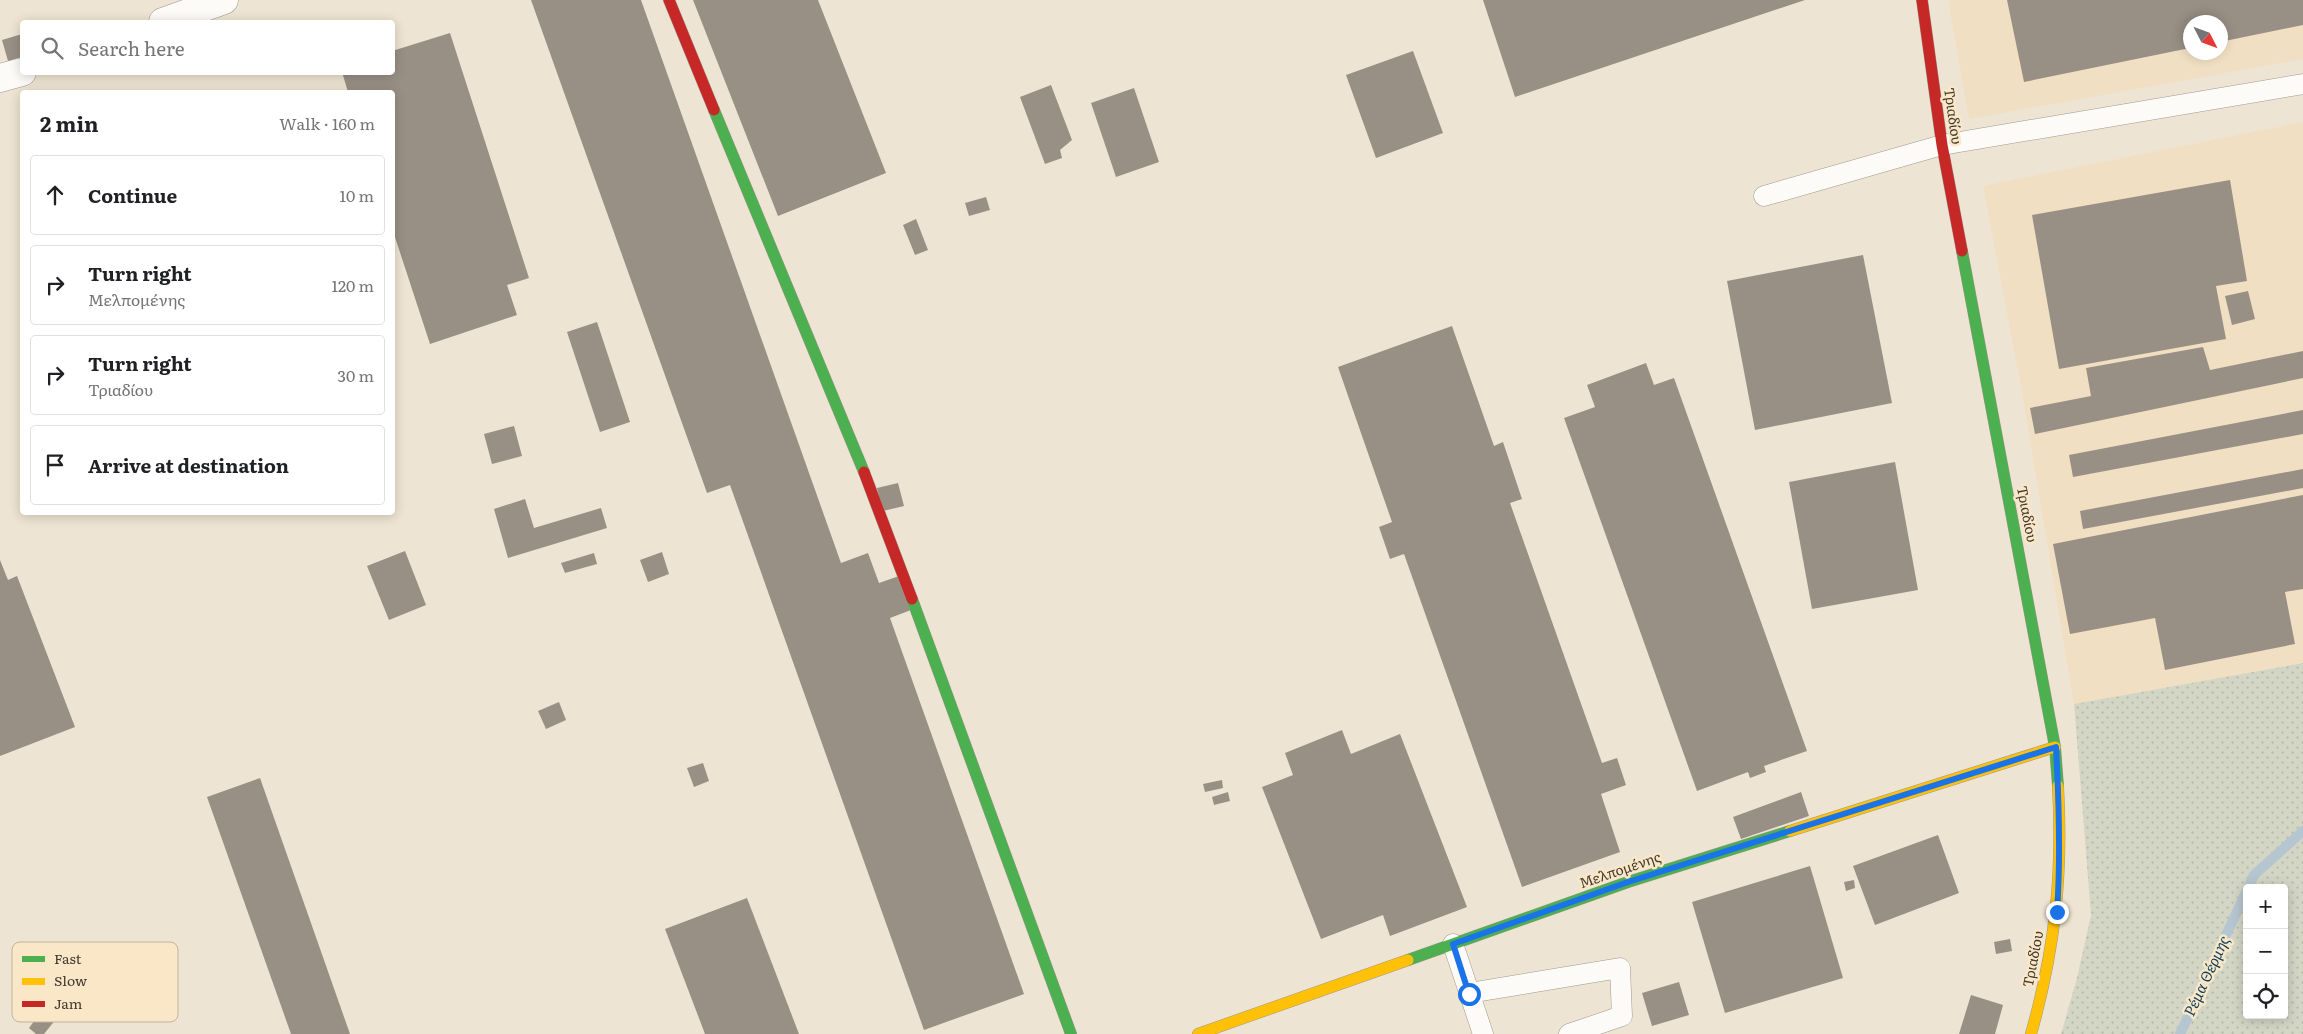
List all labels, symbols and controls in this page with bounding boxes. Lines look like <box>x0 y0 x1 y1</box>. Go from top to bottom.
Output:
north arrow <box>2183 15 2228 60</box>
search box <box>20 20 395 75</box>
icon: search <box>38 34 66 62</box>
text: Search here <box>78 34 185 62</box>
street label: Τριαδίου <box>1940 86 1968 145</box>
text: 2 min <box>40 107 99 138</box>
text: Walk · 160 m <box>279 111 375 135</box>
icon: ahead <box>41 181 69 209</box>
text: Continue <box>88 181 177 209</box>
text: 10 m <box>340 183 374 207</box>
text: Turn right <box>88 259 192 287</box>
icon: right <box>41 271 69 299</box>
text: 120 m <box>331 273 374 297</box>
text: Μελπομένης <box>88 287 185 311</box>
text: Turn right <box>88 349 192 377</box>
icon: right <box>41 361 69 389</box>
text: 30 m <box>337 363 374 387</box>
text: Τριαδίου <box>88 377 153 401</box>
icon: arrive <box>41 451 69 479</box>
text: Arrive at destination <box>88 451 289 479</box>
street label: Τριαδίου <box>2013 484 2043 544</box>
street label: Μελπομένης <box>1576 846 1663 892</box>
map controls <box>2243 884 2288 1019</box>
button: + <box>2243 884 2288 929</box>
route end <box>2046 901 2069 924</box>
street label: Τριαδίου <box>2017 929 2047 989</box>
button: − <box>2243 929 2288 974</box>
water label: Ρέμα Θέρμης <box>2177 931 2234 1020</box>
legend <box>12 942 178 1022</box>
text: Fast <box>54 948 82 968</box>
text: Slow <box>54 970 87 990</box>
button: locate <box>2243 974 2288 1019</box>
route start <box>1458 983 1481 1006</box>
text: Jam <box>54 993 83 1013</box>

